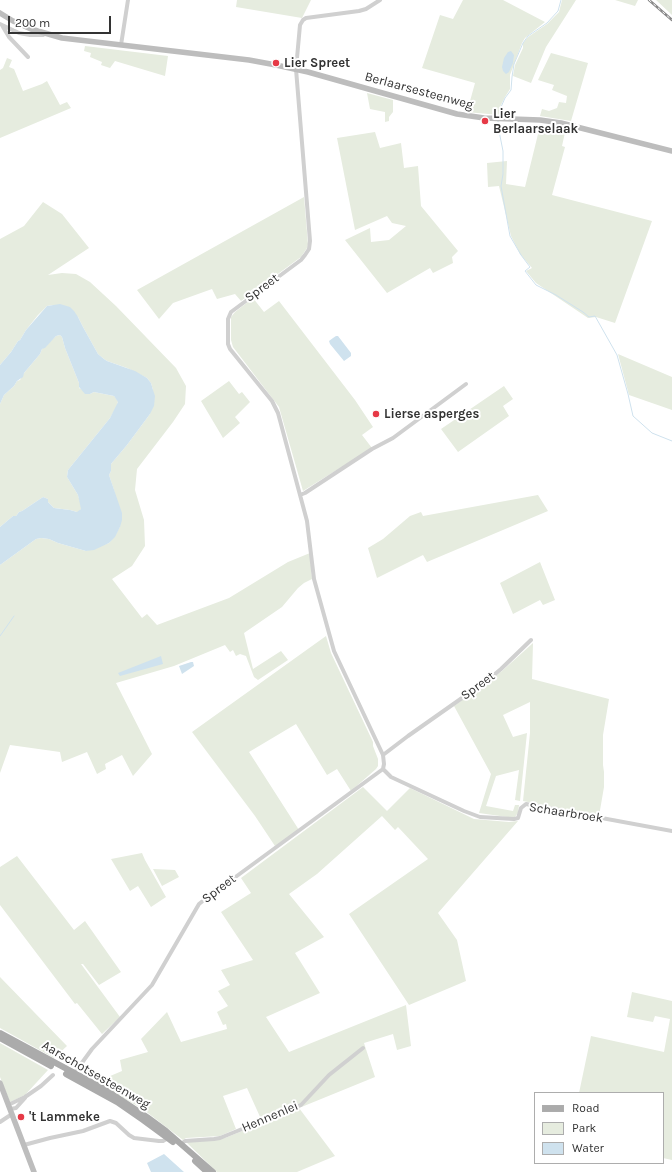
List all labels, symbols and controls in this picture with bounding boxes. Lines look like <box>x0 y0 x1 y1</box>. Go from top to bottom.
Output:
scale bar <box>10 8 113 34</box>
text: 200 m <box>15 16 50 30</box>
place label: Lier Spreet <box>284 55 350 71</box>
marker: Lier Spreet <box>271 58 281 68</box>
street label: Berlaarsesteenweg <box>363 69 475 113</box>
place label: Lier Berlaarselaak <box>493 106 578 137</box>
marker: Lier Berlaarselaak <box>480 116 490 126</box>
street label: Spreet <box>242 270 282 306</box>
place label: Lierse asperges <box>384 406 479 422</box>
marker: Lierse asperges <box>371 409 381 419</box>
street label: Spreet <box>458 668 498 704</box>
street label: Schaarbroek <box>528 799 604 827</box>
street label: Spreet <box>199 871 239 907</box>
street label: Aarschotsesteenweg <box>39 1038 153 1112</box>
legend <box>534 1092 664 1164</box>
street label: Hennenlei <box>239 1098 301 1136</box>
text: Road <box>572 1101 600 1115</box>
place label: 't Lammeke <box>29 1109 100 1125</box>
marker: 't Lammeke <box>16 1112 26 1122</box>
text: Park <box>572 1121 596 1135</box>
text: Water <box>572 1141 604 1155</box>

